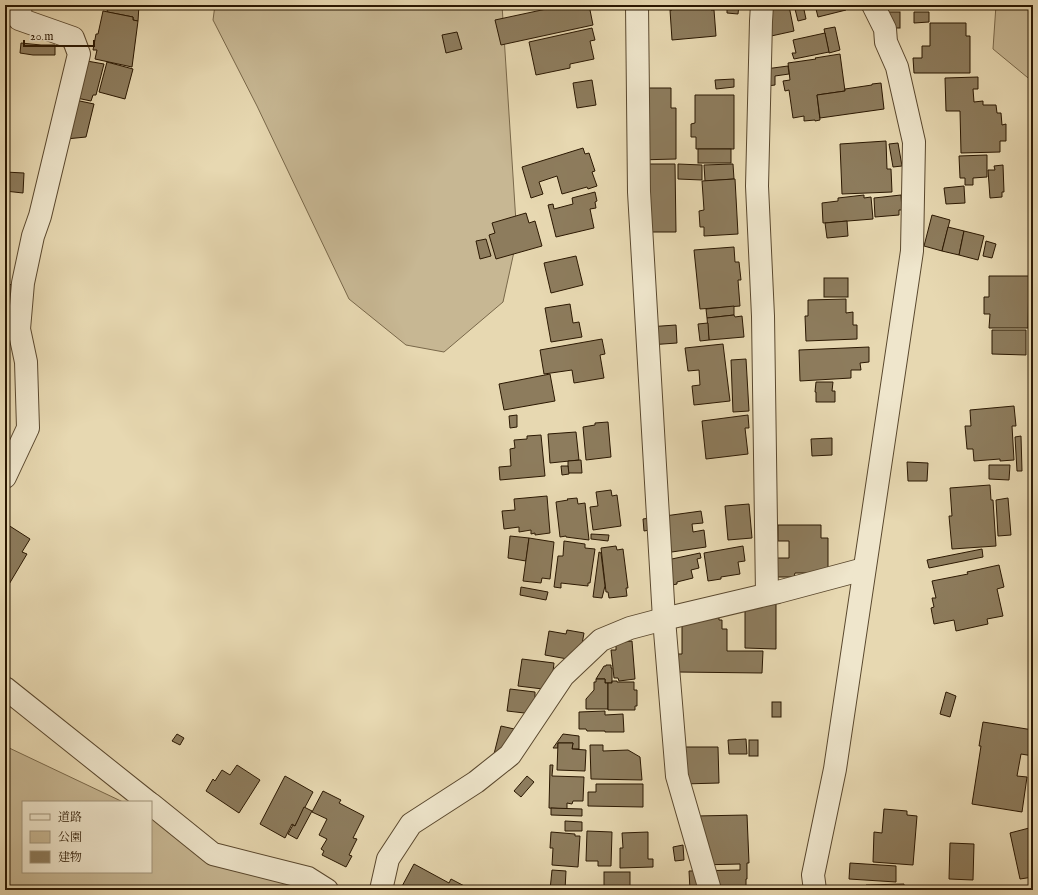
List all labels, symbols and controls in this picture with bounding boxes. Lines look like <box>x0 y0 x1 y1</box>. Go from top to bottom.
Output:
scale bar <box>24 22 94 48</box>
text: 20 m <box>30 29 53 44</box>
legend <box>22 801 152 873</box>
text: 道路 <box>58 810 82 825</box>
text: 公園 <box>58 830 82 845</box>
text: 建物 <box>58 850 82 865</box>

